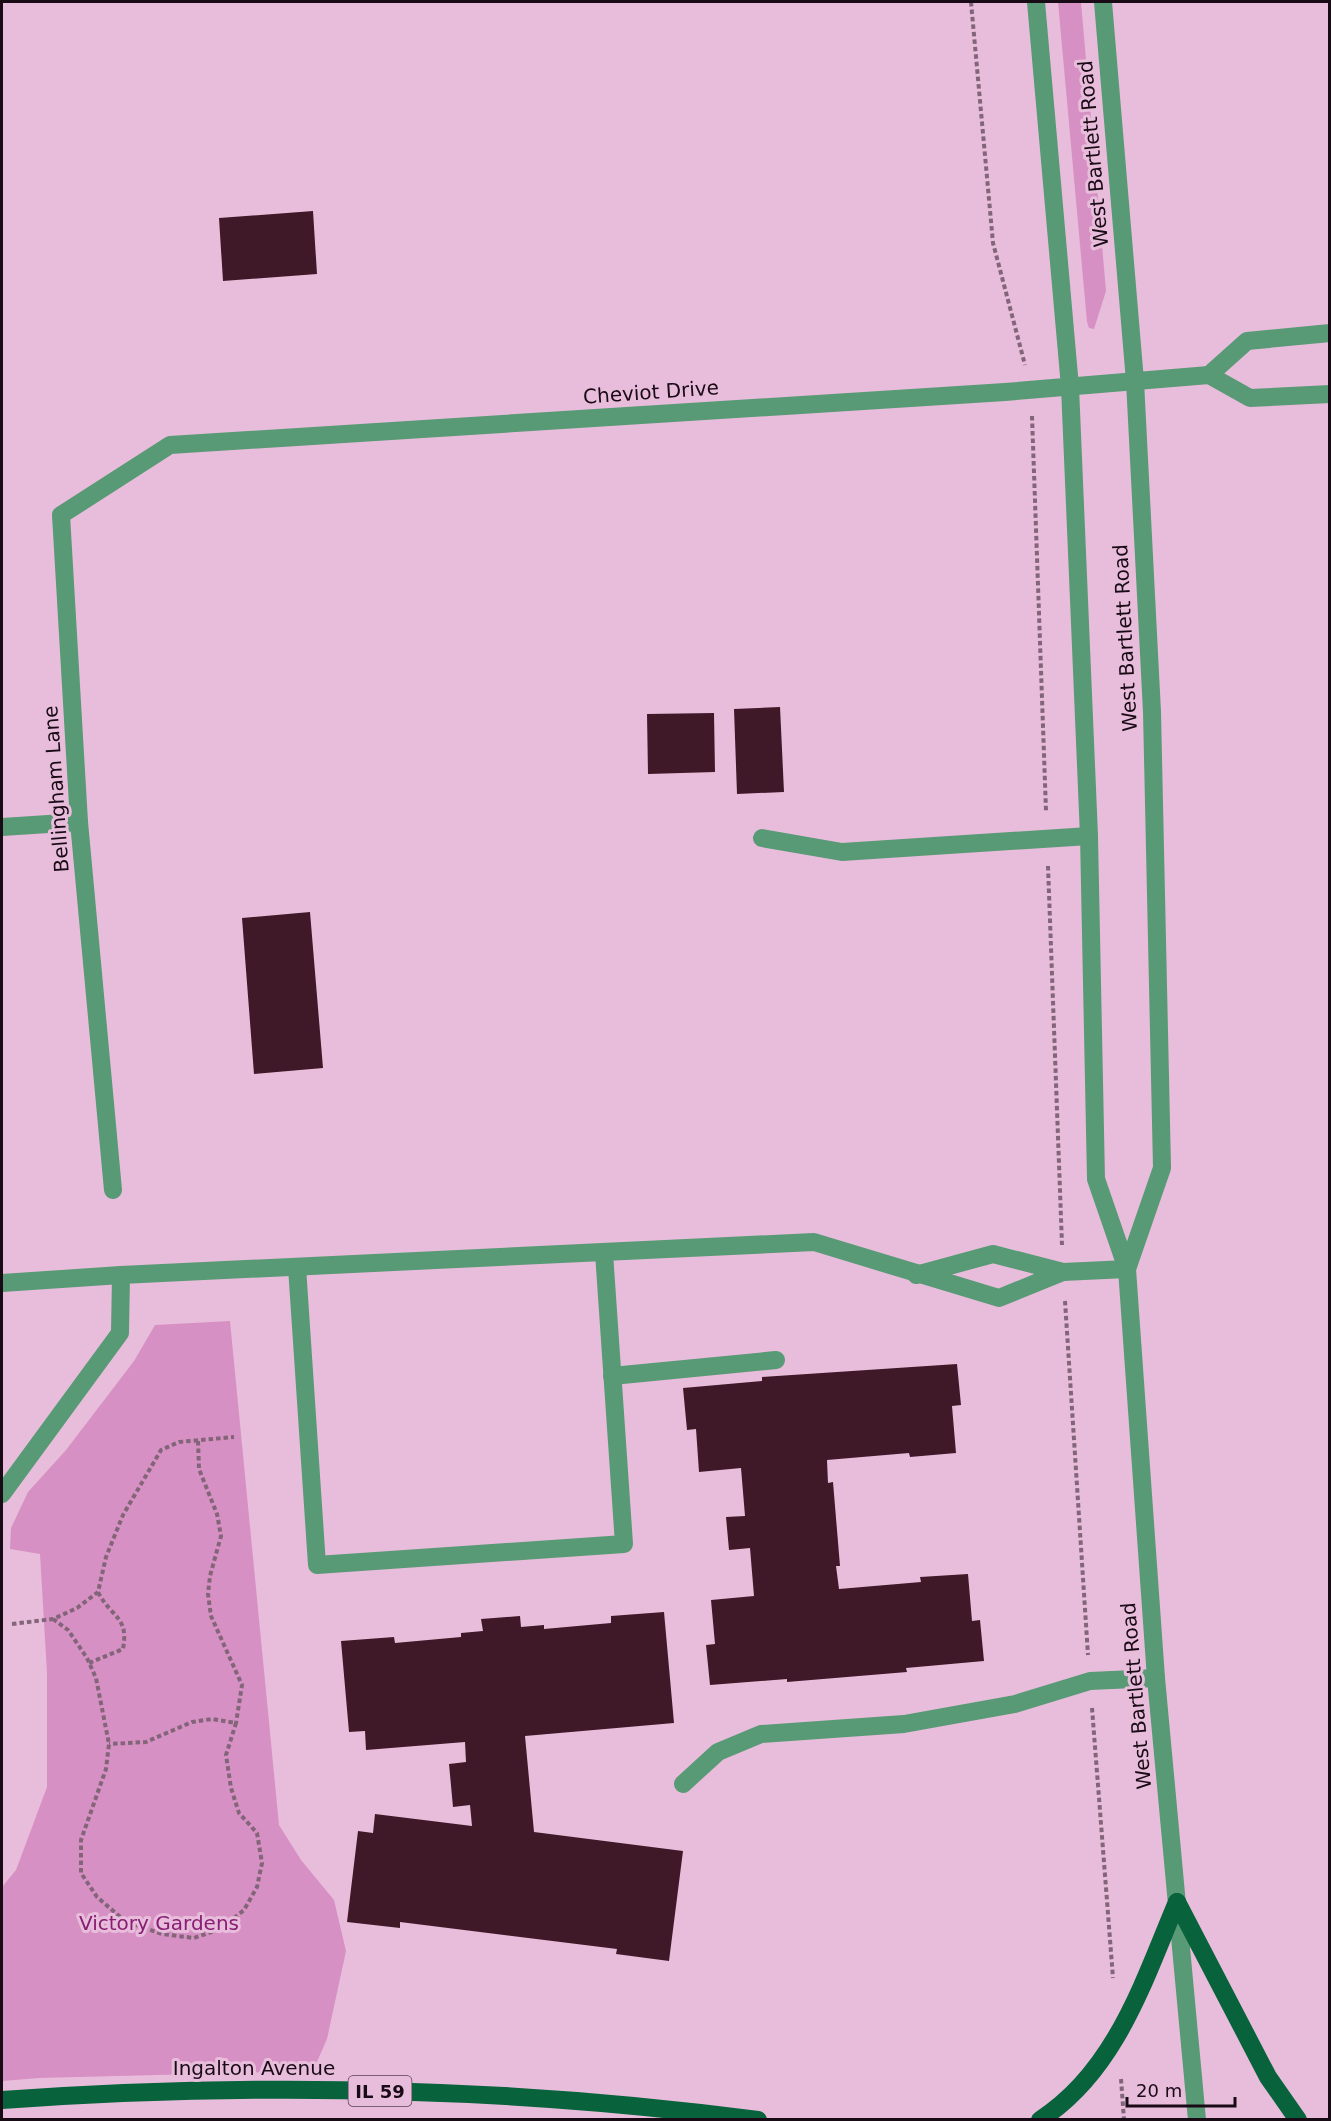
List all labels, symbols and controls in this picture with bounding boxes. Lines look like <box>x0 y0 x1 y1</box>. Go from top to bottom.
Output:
street label: West Bartlett Road <box>1073 59 1113 249</box>
street label: Cheviot Drive <box>582 375 720 409</box>
street label: West Bartlett Road <box>1108 544 1142 732</box>
street label: Bellingham Lane <box>38 705 74 873</box>
street label: West Bartlett Road <box>1116 1601 1156 1791</box>
park label: Victory Gardens <box>79 1911 239 1935</box>
street label: Ingalton Avenue <box>173 2056 335 2080</box>
scale bar <box>1127 2070 1235 2108</box>
road number: IL 59 <box>348 2076 412 2106</box>
text: 20 m <box>1136 2080 1182 2101</box>

